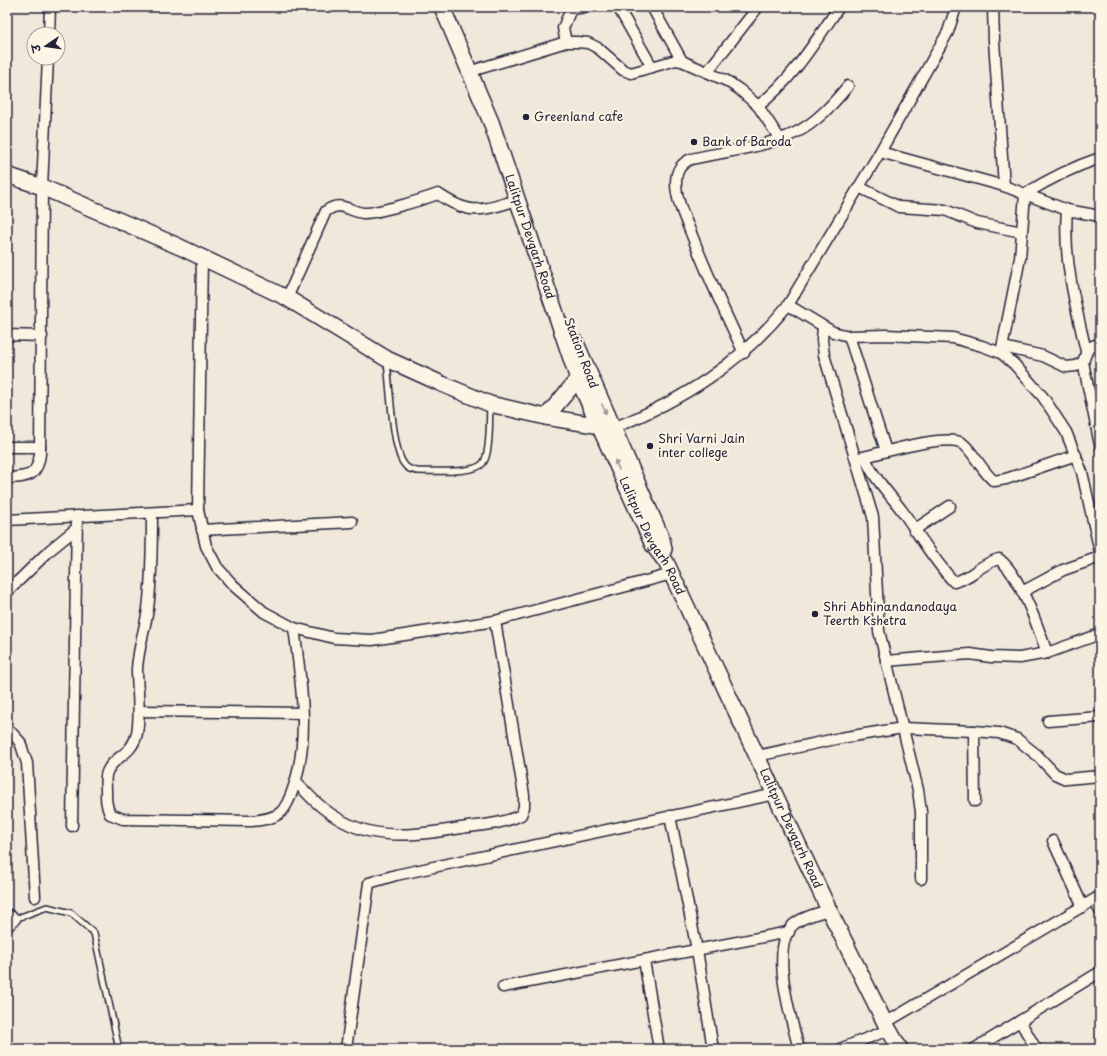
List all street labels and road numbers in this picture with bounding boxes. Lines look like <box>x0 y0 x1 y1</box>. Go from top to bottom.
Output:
street label: Lalitpur Devgarh Road <box>501 171 560 301</box>
street label: Station Road <box>560 315 604 391</box>
street label: Lalitpur Devgarh Road <box>615 474 690 598</box>
street label: Lalitpur Devgarh Road <box>756 765 828 891</box>

